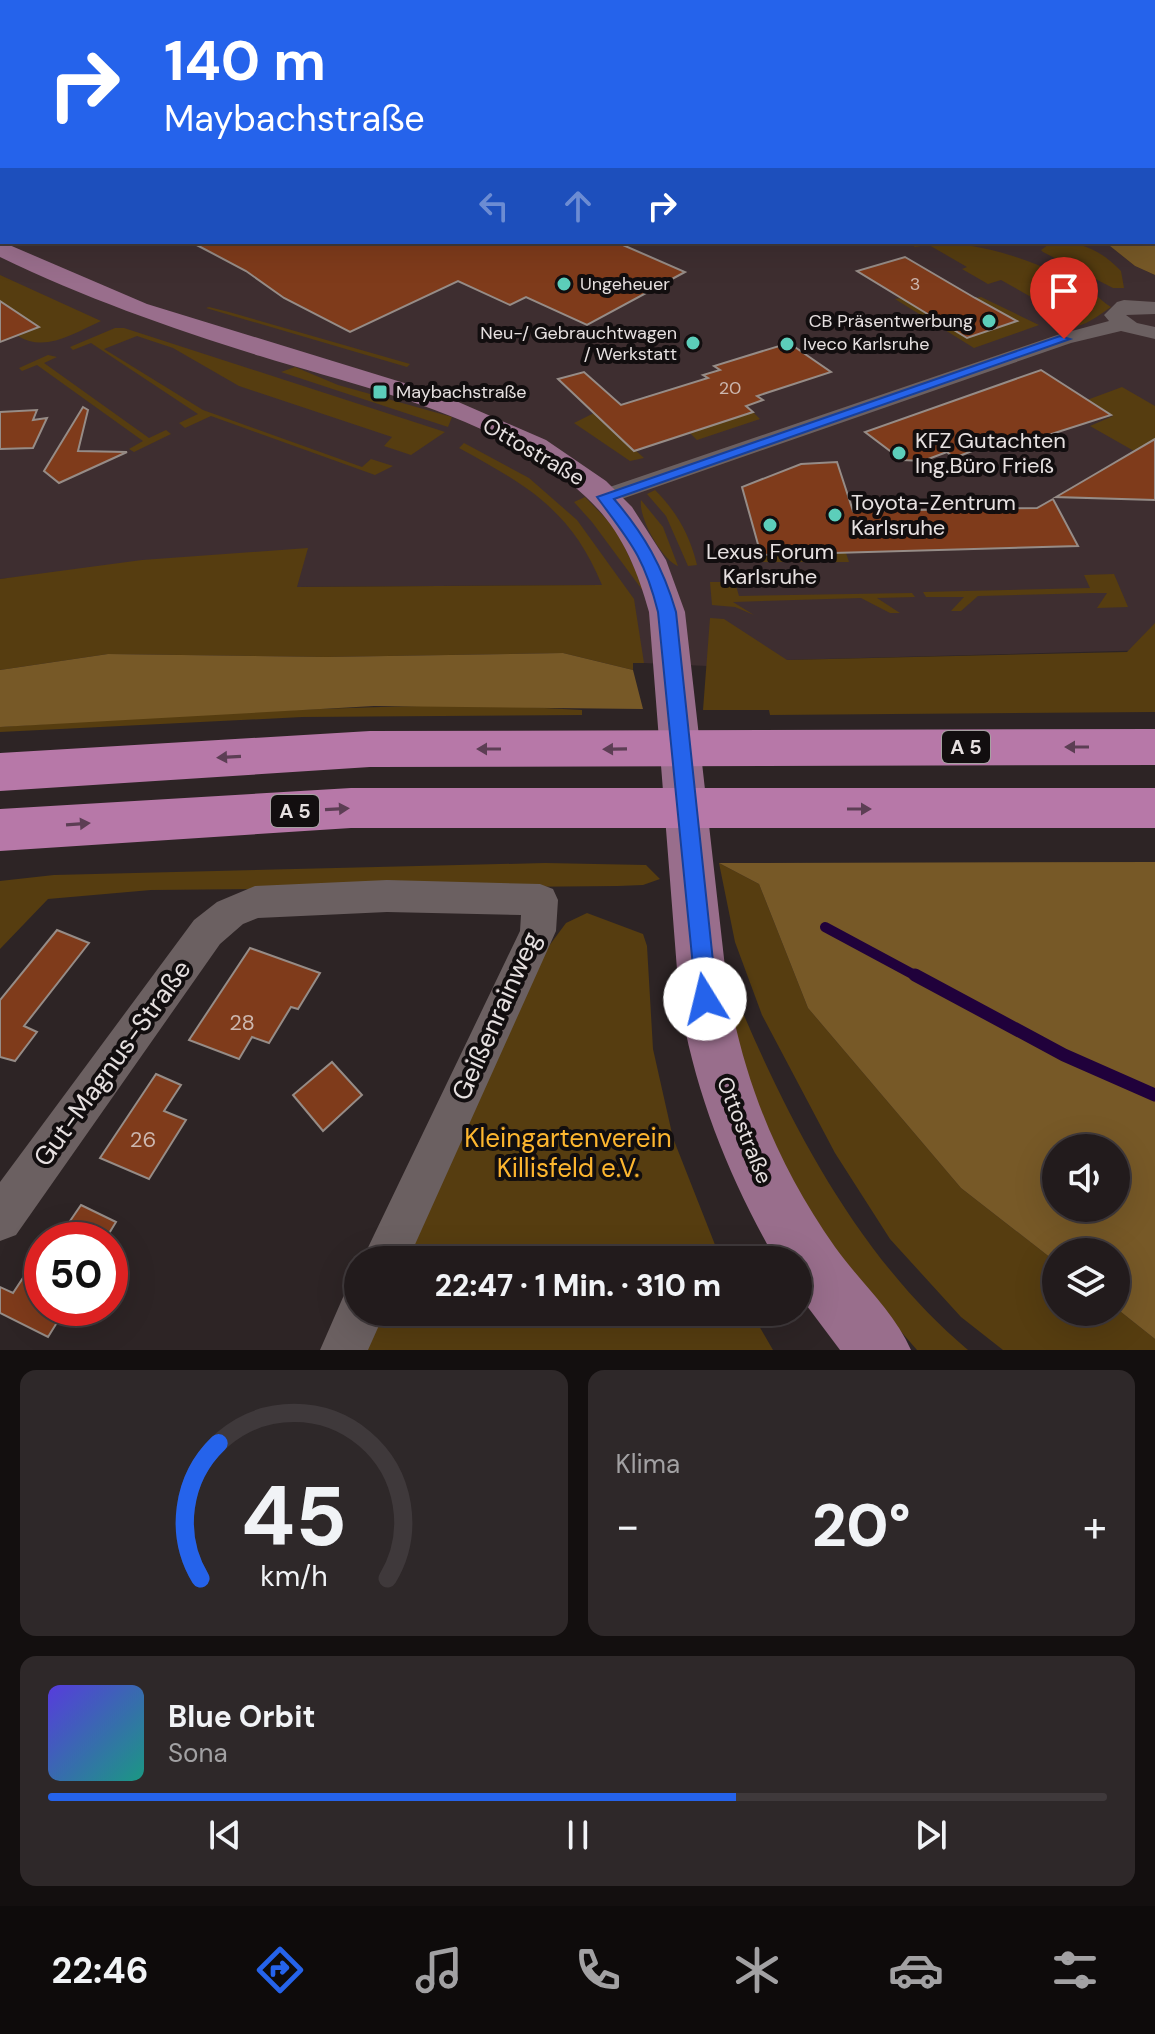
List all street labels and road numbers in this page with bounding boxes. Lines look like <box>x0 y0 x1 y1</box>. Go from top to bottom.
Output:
street label: Ottostraße <box>478 411 590 492</box>
road number: A 5 <box>942 731 990 763</box>
road number: A 5 <box>271 795 319 827</box>
street label: Geißenrainweg <box>444 927 548 1105</box>
street label: Gut-Magnus-Straße <box>26 953 198 1173</box>
street label: Ottostraße <box>710 1072 779 1188</box>

